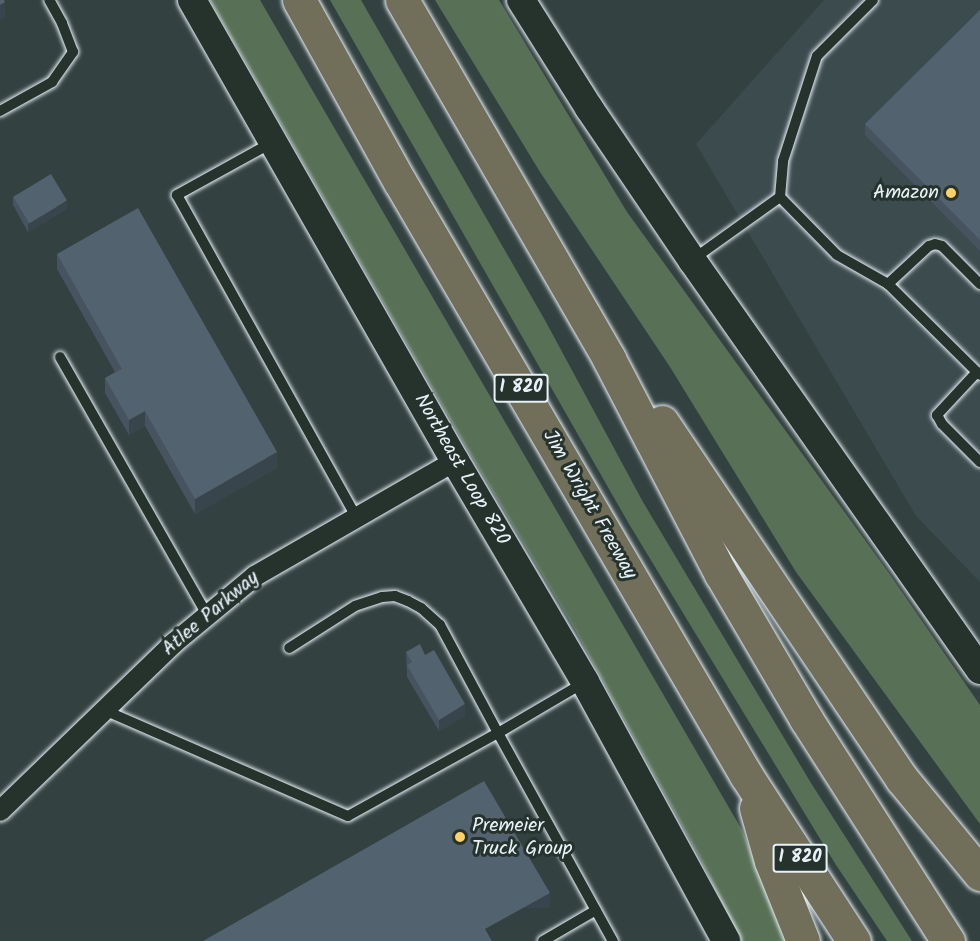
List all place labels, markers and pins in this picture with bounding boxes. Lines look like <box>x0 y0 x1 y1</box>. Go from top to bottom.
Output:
place label: Amazon <box>873 181 939 205</box>
marker: Amazon <box>944 186 958 200</box>
place label: Premeier Truck Group <box>472 814 572 861</box>
marker: Premeier Truck Group <box>453 830 467 844</box>

